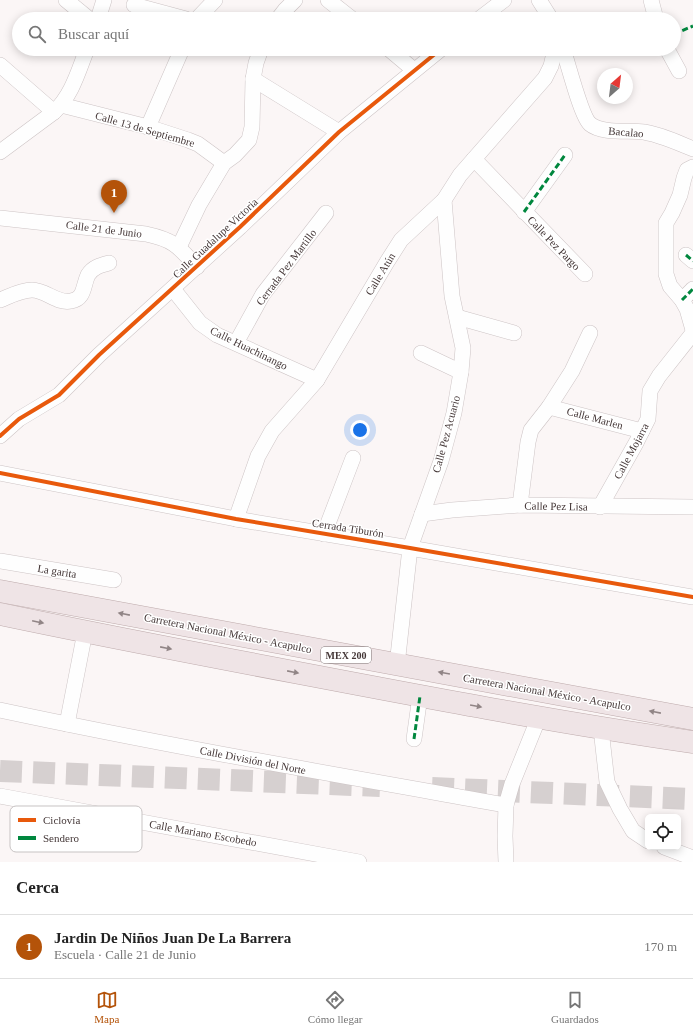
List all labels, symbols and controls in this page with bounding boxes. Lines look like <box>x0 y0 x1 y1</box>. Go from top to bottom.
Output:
search box <box>12 12 681 56</box>
icon: search <box>26 23 48 45</box>
text: Buscar aquí <box>58 26 129 42</box>
north arrow <box>597 68 633 104</box>
street label: Calle 13 de Septiembre <box>94 109 196 149</box>
street label: Bacalao <box>608 124 645 140</box>
pin: 1 <box>101 180 127 213</box>
street label: Calle Guadalupe Victoria <box>170 195 260 280</box>
street label: Calle Pez Pargo <box>525 214 583 273</box>
street label: Calle 21 de Junio <box>65 218 143 240</box>
street label: Cerrada Pez Martillo <box>253 226 319 307</box>
street label: Calle Atún <box>363 250 398 297</box>
street label: Calle Huachinango <box>208 324 290 372</box>
street label: Calle Pez Acuario <box>430 394 462 474</box>
street label: Calle Marlen <box>566 405 625 431</box>
your location <box>350 420 370 440</box>
street label: Calle Mojarra <box>611 421 651 481</box>
street label: Calle Pez Lisa <box>524 499 588 513</box>
street label: Cerrada Tiburón <box>311 516 385 540</box>
street label: La garita <box>37 562 78 580</box>
one-way arrow <box>118 610 130 616</box>
street label: Carretera Nacional México - Acapulco <box>143 611 313 655</box>
one-way arrow <box>32 620 44 626</box>
one-way arrow <box>160 645 172 651</box>
road number: MEX 200 <box>321 647 371 663</box>
one-way arrow <box>287 669 299 675</box>
one-way arrow <box>438 670 450 676</box>
street label: Carretera Nacional México - Acapulco <box>462 671 632 713</box>
one-way arrow <box>470 704 482 710</box>
one-way arrow <box>649 709 661 715</box>
street label: Calle División del Norte <box>199 744 307 776</box>
legend <box>10 806 142 852</box>
text: Ciclovía <box>43 814 80 826</box>
map controls <box>645 814 681 850</box>
button: locate <box>645 814 681 850</box>
street label: Calle Mariano Escobedo <box>148 818 258 848</box>
text: Sendero <box>43 832 80 844</box>
text: Cerca <box>16 878 59 897</box>
text: Jardin De Niños Juan De La Barrera <box>54 930 291 946</box>
text: 1 <box>26 939 32 954</box>
text: 170 m <box>644 939 677 954</box>
text: Escuela · Calle 21 de Junio <box>54 947 196 962</box>
tab: Mapa <box>94 989 119 1025</box>
tab: Cómo llegar <box>308 989 363 1025</box>
tab: Guardados <box>551 989 599 1025</box>

